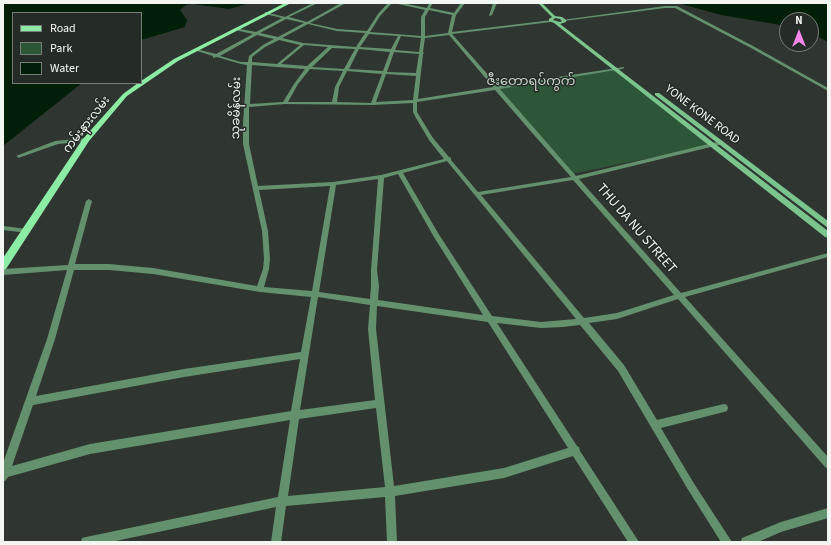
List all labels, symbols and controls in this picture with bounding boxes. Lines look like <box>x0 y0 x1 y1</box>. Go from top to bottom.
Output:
legend <box>12 12 142 84</box>
north arrow <box>779 12 819 52</box>
text: N <box>795 13 803 28</box>
text: Road <box>50 20 76 37</box>
text: Park <box>50 40 72 57</box>
text: Water <box>50 60 79 77</box>
district label: ဇီးတောရပ်ကွက် <box>487 74 575 90</box>
street label: သုခမိန်လမ်း <box>229 77 245 139</box>
street label: YONE KONE ROAD <box>662 82 742 148</box>
street label: ကမ်းနားလမ်း <box>60 94 114 156</box>
street label: THU DA NU STREET <box>593 181 679 277</box>

